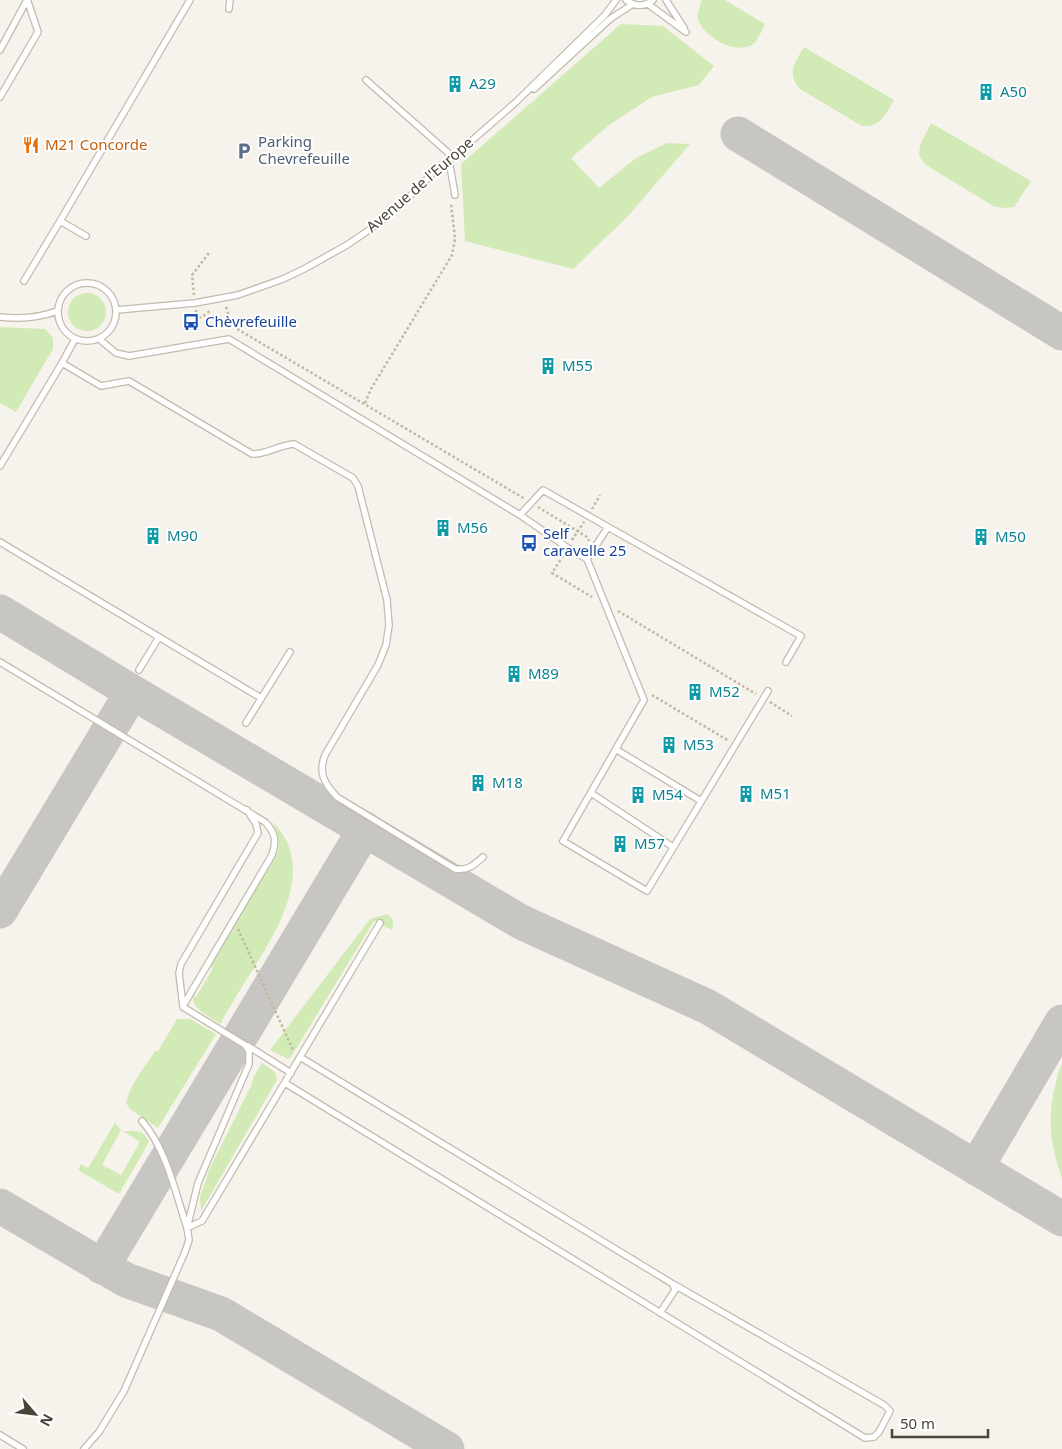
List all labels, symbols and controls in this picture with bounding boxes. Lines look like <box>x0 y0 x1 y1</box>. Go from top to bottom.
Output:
place label: A29 <box>469 73 496 93</box>
building icon: A29 <box>445 74 465 94</box>
place label: A50 <box>1000 81 1027 101</box>
building icon: A50 <box>976 82 996 102</box>
place label: Parking Chevrefeuille <box>258 131 350 168</box>
street label: Avenue de l'Europe <box>362 132 477 236</box>
place label: M21 Concorde <box>45 134 147 154</box>
restaurant icon: M21 Concorde <box>21 135 41 155</box>
parking icon: Parking Chevrefeuille <box>234 141 254 161</box>
place label: Chèvrefeuille <box>205 311 297 331</box>
bus stop icon: Chèvrefeuille <box>181 312 201 332</box>
place label: M55 <box>562 355 593 375</box>
building icon: M55 <box>538 356 558 376</box>
place label: M56 <box>457 517 488 537</box>
building icon: M56 <box>433 518 453 538</box>
place label: Self caravelle 25 <box>543 523 626 560</box>
place label: M90 <box>167 525 198 545</box>
building icon: M90 <box>143 526 163 546</box>
place label: M50 <box>995 526 1026 546</box>
building icon: M50 <box>971 527 991 547</box>
bus stop icon: Self caravelle 25 <box>519 533 539 553</box>
place label: M89 <box>528 663 559 683</box>
building icon: M89 <box>504 664 524 684</box>
place label: M52 <box>709 681 740 701</box>
building icon: M52 <box>685 682 705 702</box>
place label: M53 <box>683 734 714 754</box>
building icon: M53 <box>659 735 679 755</box>
place label: M18 <box>492 772 523 792</box>
building icon: M18 <box>468 773 488 793</box>
place label: M51 <box>760 783 791 803</box>
place label: M54 <box>652 784 683 804</box>
building icon: M51 <box>736 784 756 804</box>
building icon: M54 <box>628 785 648 805</box>
place label: M57 <box>634 833 665 853</box>
building icon: M57 <box>610 834 630 854</box>
north arrow <box>10 1389 60 1439</box>
scale bar <box>892 1406 988 1438</box>
text: N <box>36 1411 58 1430</box>
text: 50 m <box>900 1413 935 1433</box>

